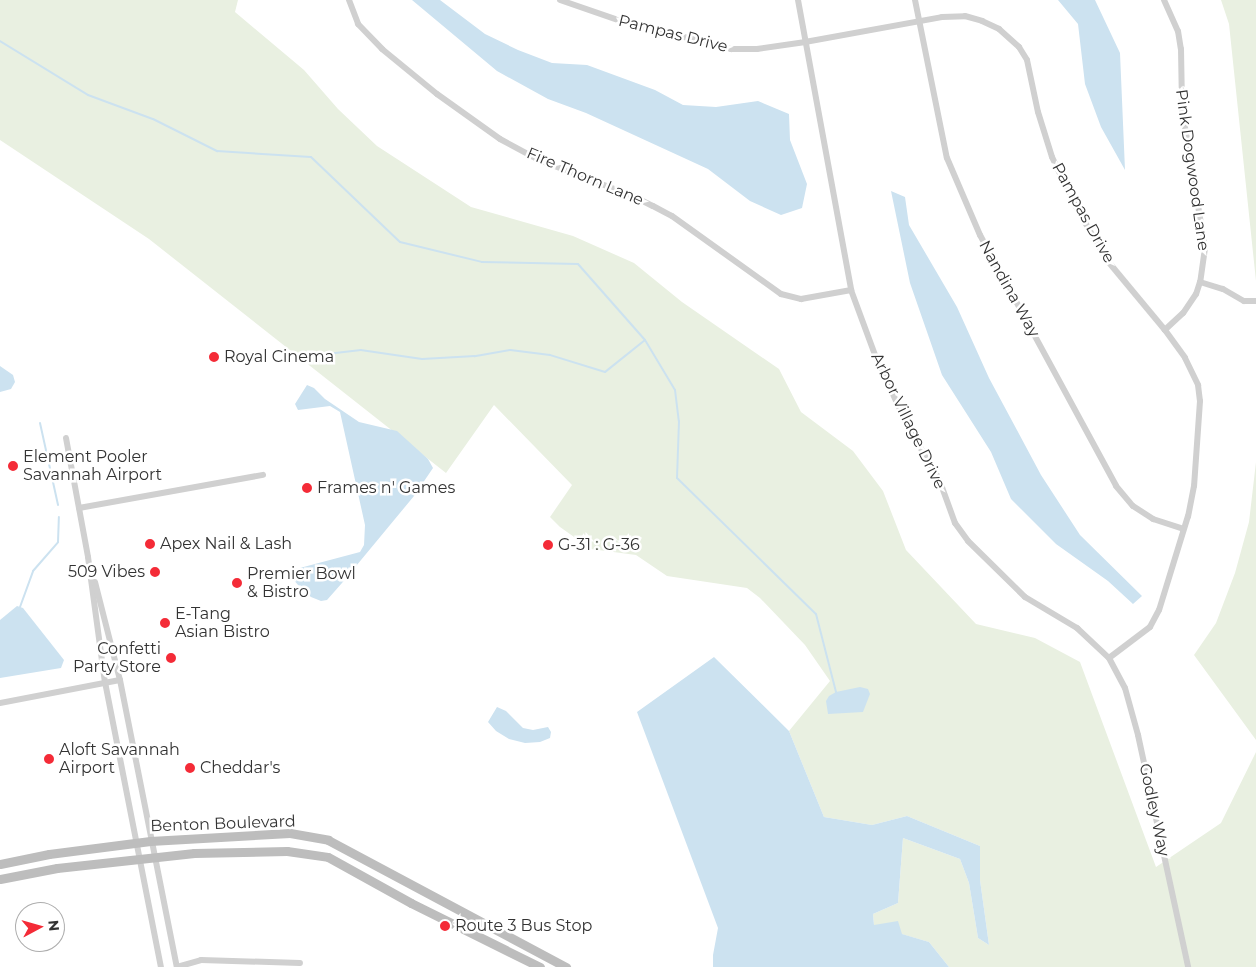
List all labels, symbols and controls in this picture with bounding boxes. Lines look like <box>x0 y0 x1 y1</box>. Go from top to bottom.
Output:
street label: Pampas Drive <box>616 11 730 57</box>
street label: Pink Dogwood Lane <box>1171 88 1213 252</box>
street label: Fire Thorn Lane <box>524 144 646 210</box>
street label: Pampas Drive <box>1048 159 1118 267</box>
street label: Nandina Way <box>975 237 1043 341</box>
place label: Royal Cinema <box>224 347 334 367</box>
street label: Arbor Village Drive <box>867 350 949 492</box>
marker: Royal Cinema <box>208 351 220 363</box>
place label: Element Pooler Savannah Airport <box>23 447 162 485</box>
marker: Element Pooler Savannah Airport <box>7 460 19 472</box>
place label: Frames n' Games <box>317 478 455 498</box>
marker: Frames n' Games <box>301 482 313 494</box>
place label: Apex Nail & Lash <box>160 534 292 554</box>
place label: G-31 : G-36 <box>558 535 640 555</box>
marker: Apex Nail & Lash <box>144 538 156 550</box>
marker: G-31 : G-36 <box>542 539 554 551</box>
place label: 509 Vibes <box>68 562 145 582</box>
place label: Premier Bowl & Bistro <box>247 564 356 602</box>
marker: 509 Vibes <box>149 566 161 578</box>
marker: Premier Bowl & Bistro <box>231 577 243 589</box>
place label: E-Tang Asian Bistro <box>175 604 270 642</box>
marker: E-Tang Asian Bistro <box>159 617 171 629</box>
place label: Confetti Party Store <box>73 639 161 677</box>
marker: Confetti Party Store <box>165 652 177 664</box>
place label: Aloft Savannah Airport <box>59 740 180 778</box>
marker: Aloft Savannah Airport <box>43 753 55 765</box>
place label: Cheddar's <box>200 758 280 778</box>
marker: Cheddar's <box>184 762 196 774</box>
street label: Godley Way <box>1135 762 1173 858</box>
street label: Benton Boulevard <box>150 812 296 836</box>
north arrow <box>15 902 65 952</box>
place label: Route 3 Bus Stop <box>455 916 592 936</box>
text: N <box>44 919 63 932</box>
marker: Route 3 Bus Stop <box>439 920 451 932</box>

